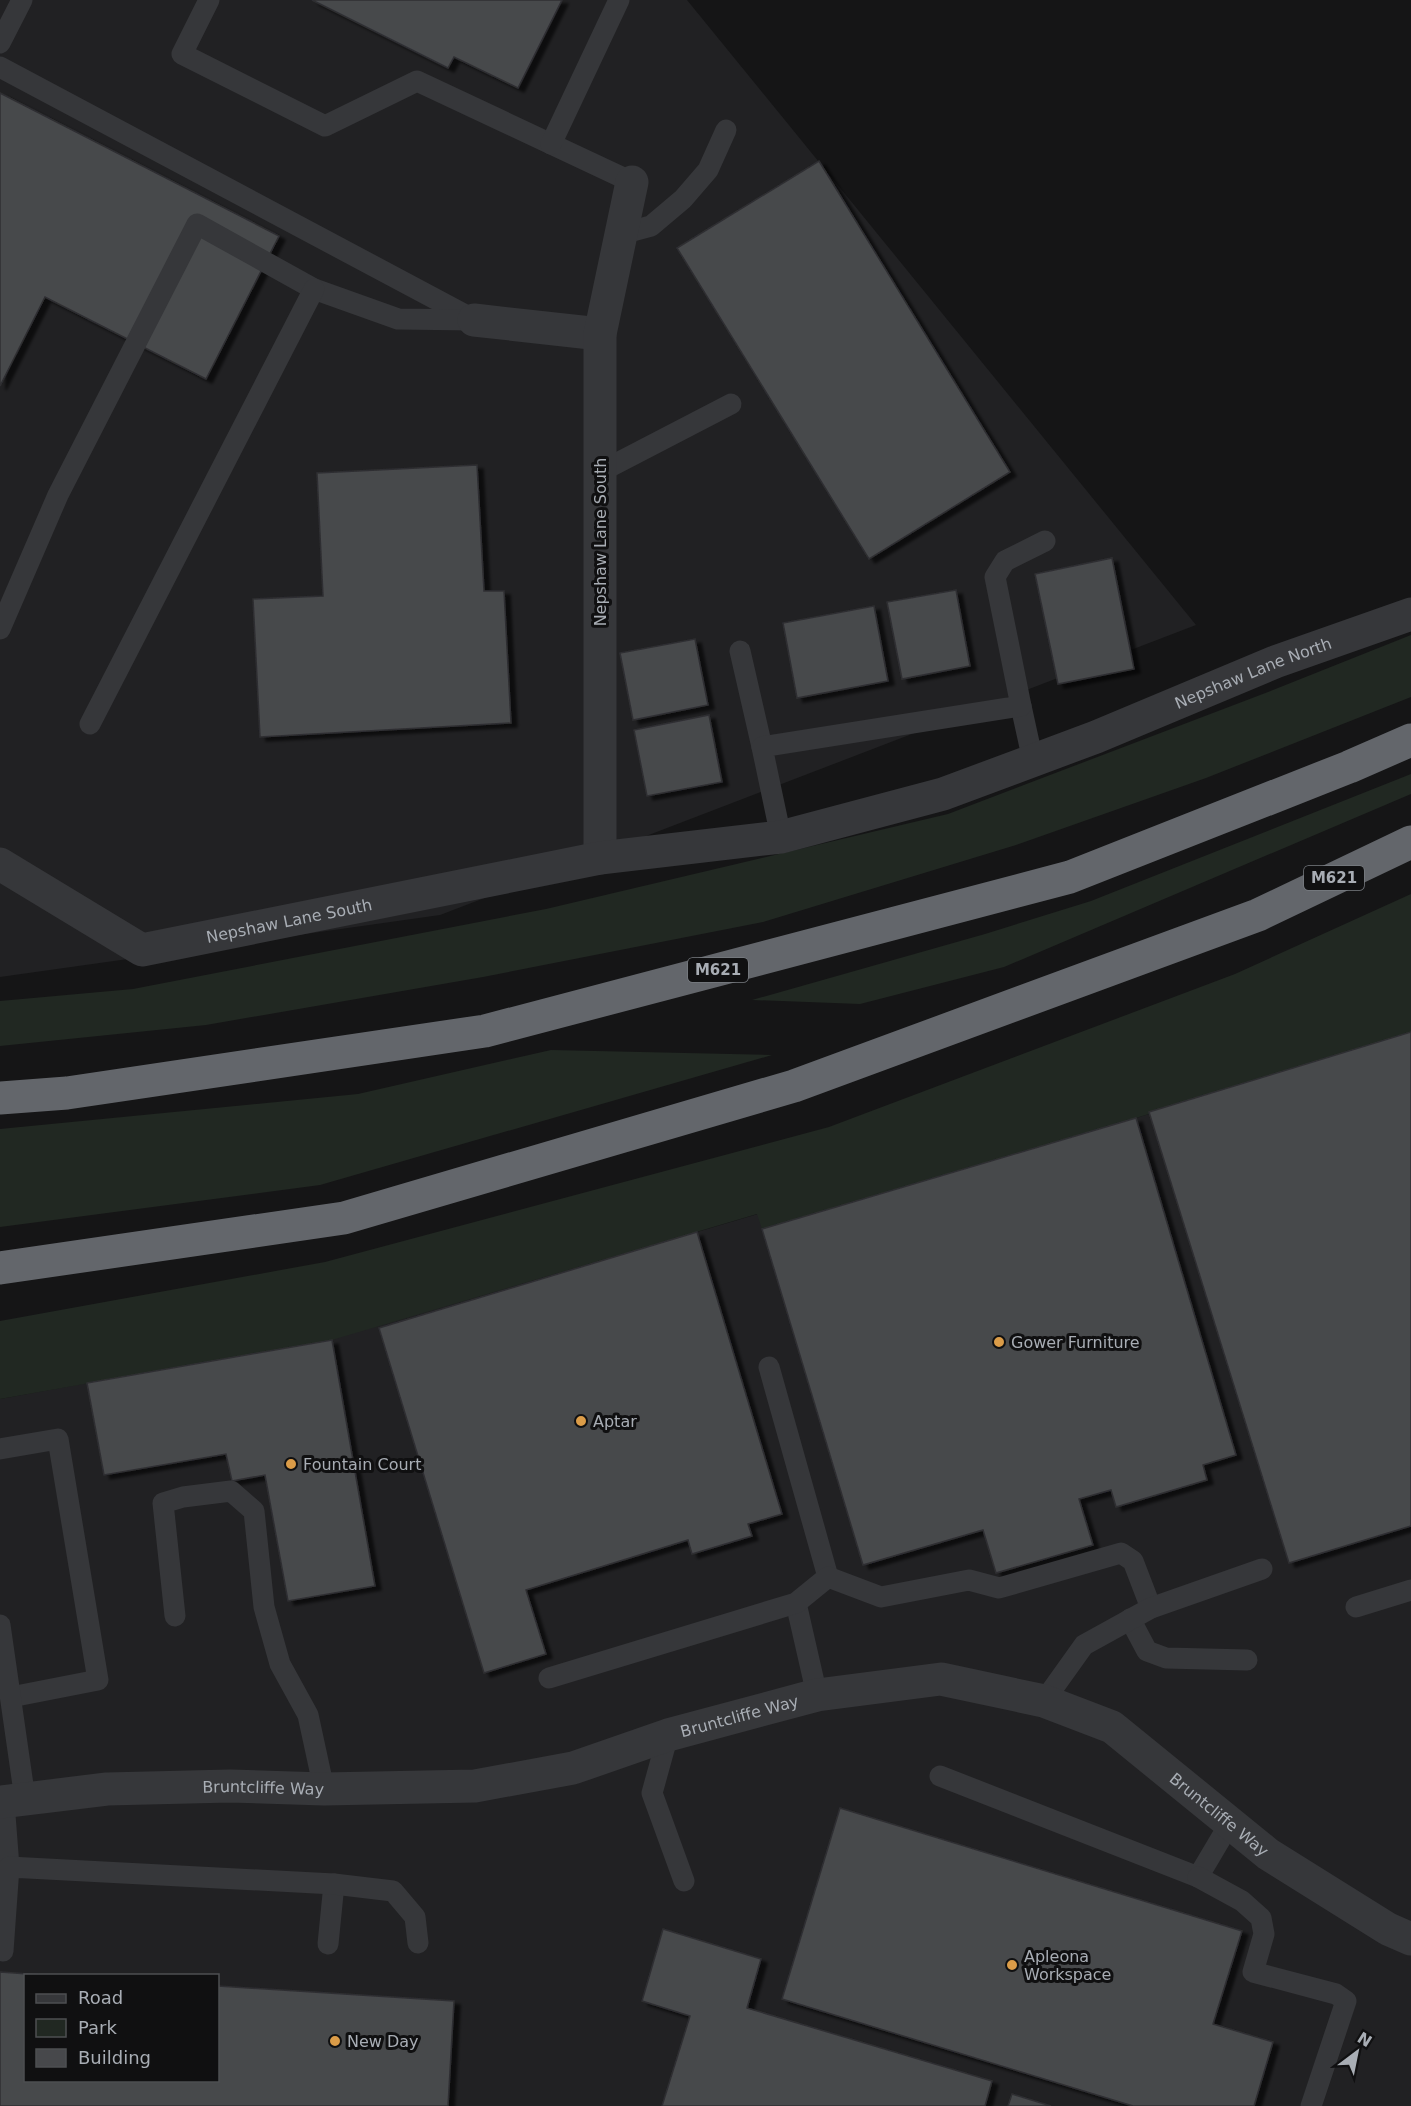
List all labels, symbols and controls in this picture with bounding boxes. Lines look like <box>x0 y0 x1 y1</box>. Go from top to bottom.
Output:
street label: Nepshaw Lane South <box>591 458 610 626</box>
street label: Nepshaw Lane North <box>1172 634 1334 713</box>
road number: M621 <box>1304 866 1364 890</box>
street label: Nepshaw Lane South <box>205 895 374 947</box>
road number: M621 <box>688 958 748 982</box>
place label: Gower Furniture <box>1011 1333 1140 1352</box>
marker: Gower Furniture <box>992 1335 1006 1349</box>
place label: Aptar <box>593 1412 637 1431</box>
marker: Aptar <box>574 1414 588 1428</box>
place label: Fountain Court <box>303 1455 421 1474</box>
marker: Fountain Court <box>284 1457 298 1471</box>
street label: Bruntcliffe Way <box>678 1691 801 1741</box>
street label: Bruntcliffe Way <box>1166 1769 1272 1861</box>
street label: Bruntcliffe Way <box>202 1777 324 1799</box>
place label: Apleona Workspace <box>1024 1947 1111 1984</box>
marker: Apleona Workspace <box>1005 1958 1019 1972</box>
legend <box>24 1974 219 2082</box>
text: Road <box>78 1987 123 2008</box>
text: Park <box>78 2017 117 2038</box>
north arrow <box>1327 2022 1387 2082</box>
text: N <box>1354 2028 1375 2051</box>
place label: New Day <box>347 2032 419 2051</box>
marker: New Day <box>328 2034 342 2048</box>
text: Building <box>78 2047 151 2068</box>

